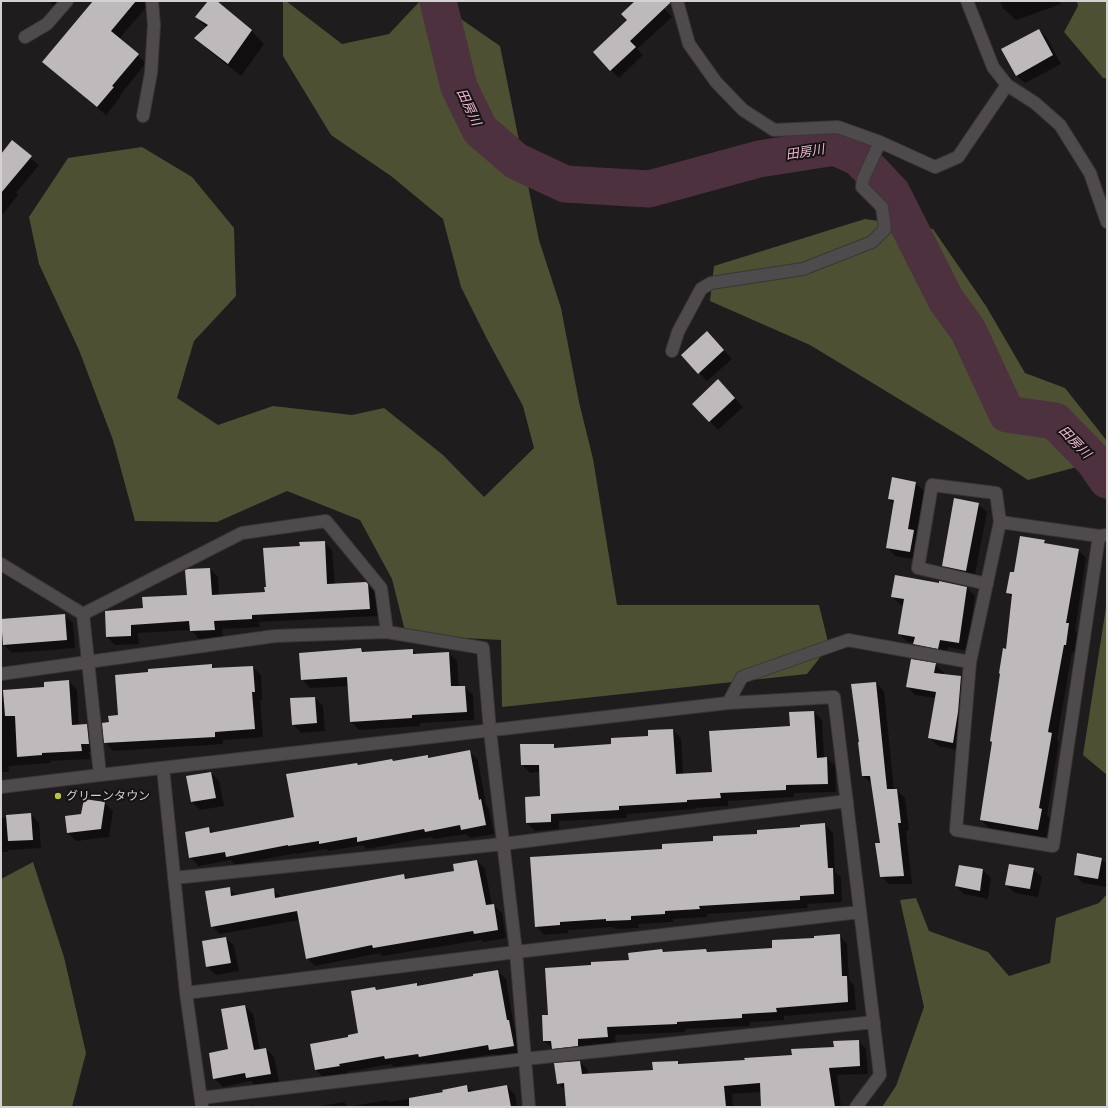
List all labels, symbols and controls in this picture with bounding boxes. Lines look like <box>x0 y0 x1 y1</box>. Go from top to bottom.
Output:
water label: 田房川 <box>454 86 484 128</box>
water label: 田房川 <box>785 141 825 163</box>
water label: 田房川 <box>1056 423 1094 461</box>
place label: グリーンタウン <box>66 789 150 803</box>
marker: グリーンタウン <box>53 791 63 801</box>

